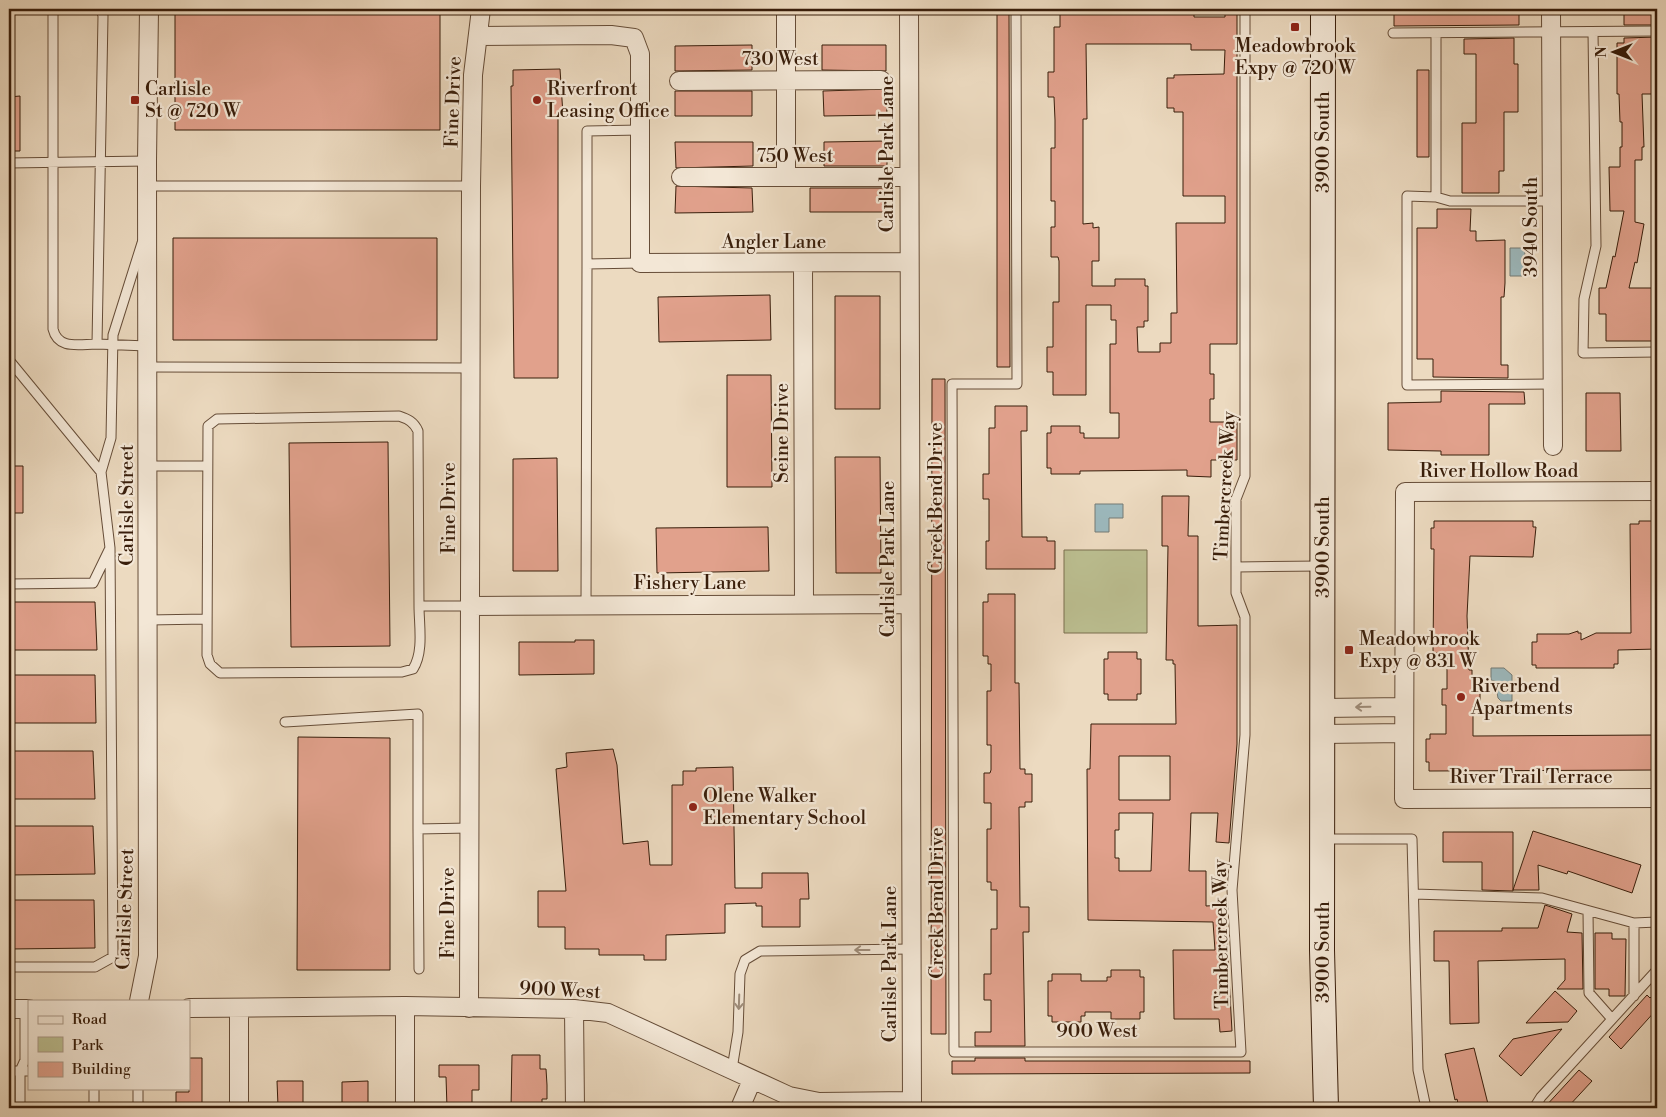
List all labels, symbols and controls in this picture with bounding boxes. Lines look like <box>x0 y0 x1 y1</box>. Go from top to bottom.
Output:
marker: Meadowbrook Expy @ 720 W <box>1289 21 1301 33</box>
north arrow <box>1588 28 1638 78</box>
place label: Meadowbrook Expy @ 720 W <box>1235 34 1356 80</box>
text: N <box>1593 46 1611 58</box>
street label: 730 West <box>741 47 819 71</box>
street label: Fine Drive <box>439 56 467 148</box>
street label: Carlisle Park Lane <box>875 76 899 232</box>
place label: Carlisle St @ 720 W <box>145 77 241 123</box>
place label: Riverfront Leasing Office <box>547 77 670 123</box>
street label: 3900 South <box>1311 91 1335 193</box>
marker: Carlisle St @ 720 W <box>129 94 141 106</box>
marker: Riverfront Leasing Office <box>531 94 543 106</box>
street label: 750 West <box>757 144 834 168</box>
street label: 3940 South <box>1519 177 1543 277</box>
street label: Angler Lane <box>721 230 826 254</box>
street label: Seine Drive <box>770 383 794 483</box>
street label: Timbercreek Way <box>1209 410 1241 562</box>
street label: Creek Bend Drive <box>924 422 948 574</box>
street label: Carlisle Street <box>115 444 139 566</box>
street label: River Hollow Road <box>1420 459 1579 483</box>
street label: Fine Drive <box>437 462 461 554</box>
street label: Carlisle Park Lane <box>876 481 900 637</box>
street label: 3900 South <box>1311 496 1335 598</box>
street label: Fishery Lane <box>634 571 746 595</box>
place label: Meadowbrook Expy @ 831 W <box>1359 627 1480 673</box>
marker: Meadowbrook Expy @ 831 W <box>1343 644 1355 656</box>
place label: Riverbend Apartments <box>1470 674 1573 720</box>
marker: Riverbend Apartments <box>1455 691 1467 703</box>
one-way arrow <box>1355 702 1372 712</box>
street label: River Trail Terrace <box>1449 765 1613 789</box>
place label: Olene Walker Elementary School <box>703 784 867 830</box>
marker: Olene Walker Elementary School <box>687 801 699 813</box>
street label: Creek Bend Drive <box>925 827 949 979</box>
street label: Carlisle Street <box>111 848 139 970</box>
street label: Timbercreek Way <box>1208 858 1234 1009</box>
street label: Fine Drive <box>436 867 460 959</box>
street label: Carlisle Park Lane <box>878 886 902 1042</box>
street label: 3900 South <box>1311 901 1335 1003</box>
one-way arrow <box>855 945 871 955</box>
street label: 900 West <box>519 976 602 1004</box>
one-way arrow <box>735 993 744 1009</box>
legend <box>28 1000 190 1090</box>
text: Road <box>72 1010 107 1029</box>
street label: 900 West <box>1056 1019 1138 1043</box>
text: Park <box>72 1036 104 1055</box>
text: Building <box>71 1060 131 1079</box>

